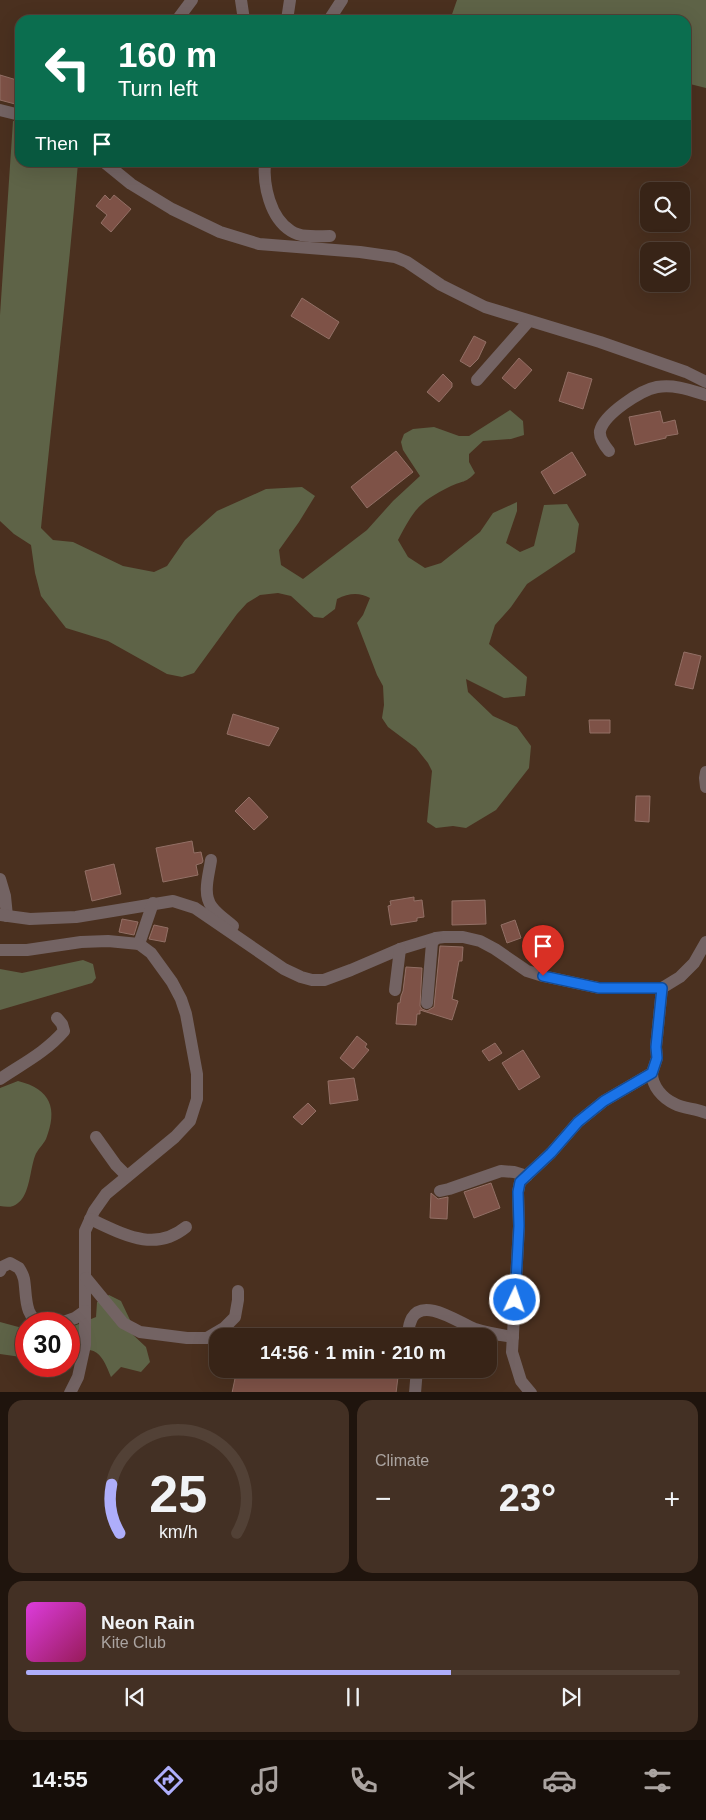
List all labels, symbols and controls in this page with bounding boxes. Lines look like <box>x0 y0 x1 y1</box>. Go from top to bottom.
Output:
icon: left <box>35 35 100 100</box>
text: 160 m <box>118 35 217 74</box>
text: Turn left <box>118 76 198 101</box>
icon: arrive <box>88 130 116 158</box>
text: Then <box>35 133 78 154</box>
map controls <box>640 182 690 292</box>
button: search <box>640 182 690 232</box>
button: layers <box>640 242 690 292</box>
pin <box>522 925 564 976</box>
icon: arrive <box>529 932 557 960</box>
position arrow <box>488 1273 540 1325</box>
speed limit sign: 30 <box>15 1312 80 1377</box>
text: 14:56 · 1 min · 210 m <box>260 1342 446 1363</box>
text: Climate <box>375 1452 429 1469</box>
text: 25 <box>150 1465 207 1523</box>
text: 23° <box>499 1477 556 1519</box>
text: − <box>375 1483 391 1514</box>
text: + <box>664 1483 680 1514</box>
text: km/h <box>159 1522 198 1542</box>
text: Neon Rain <box>101 1612 195 1633</box>
text: Kite Club <box>101 1634 166 1651</box>
icon: previous <box>121 1683 149 1711</box>
icon: pause <box>339 1683 367 1711</box>
icon: next <box>557 1683 585 1711</box>
icon: directions <box>151 1763 186 1798</box>
icon: music <box>248 1763 283 1798</box>
icon: phone <box>346 1763 381 1798</box>
icon: climate <box>444 1763 479 1798</box>
icon: car <box>542 1763 577 1798</box>
icon: filters <box>640 1763 675 1798</box>
text: 14:55 <box>31 1767 88 1792</box>

